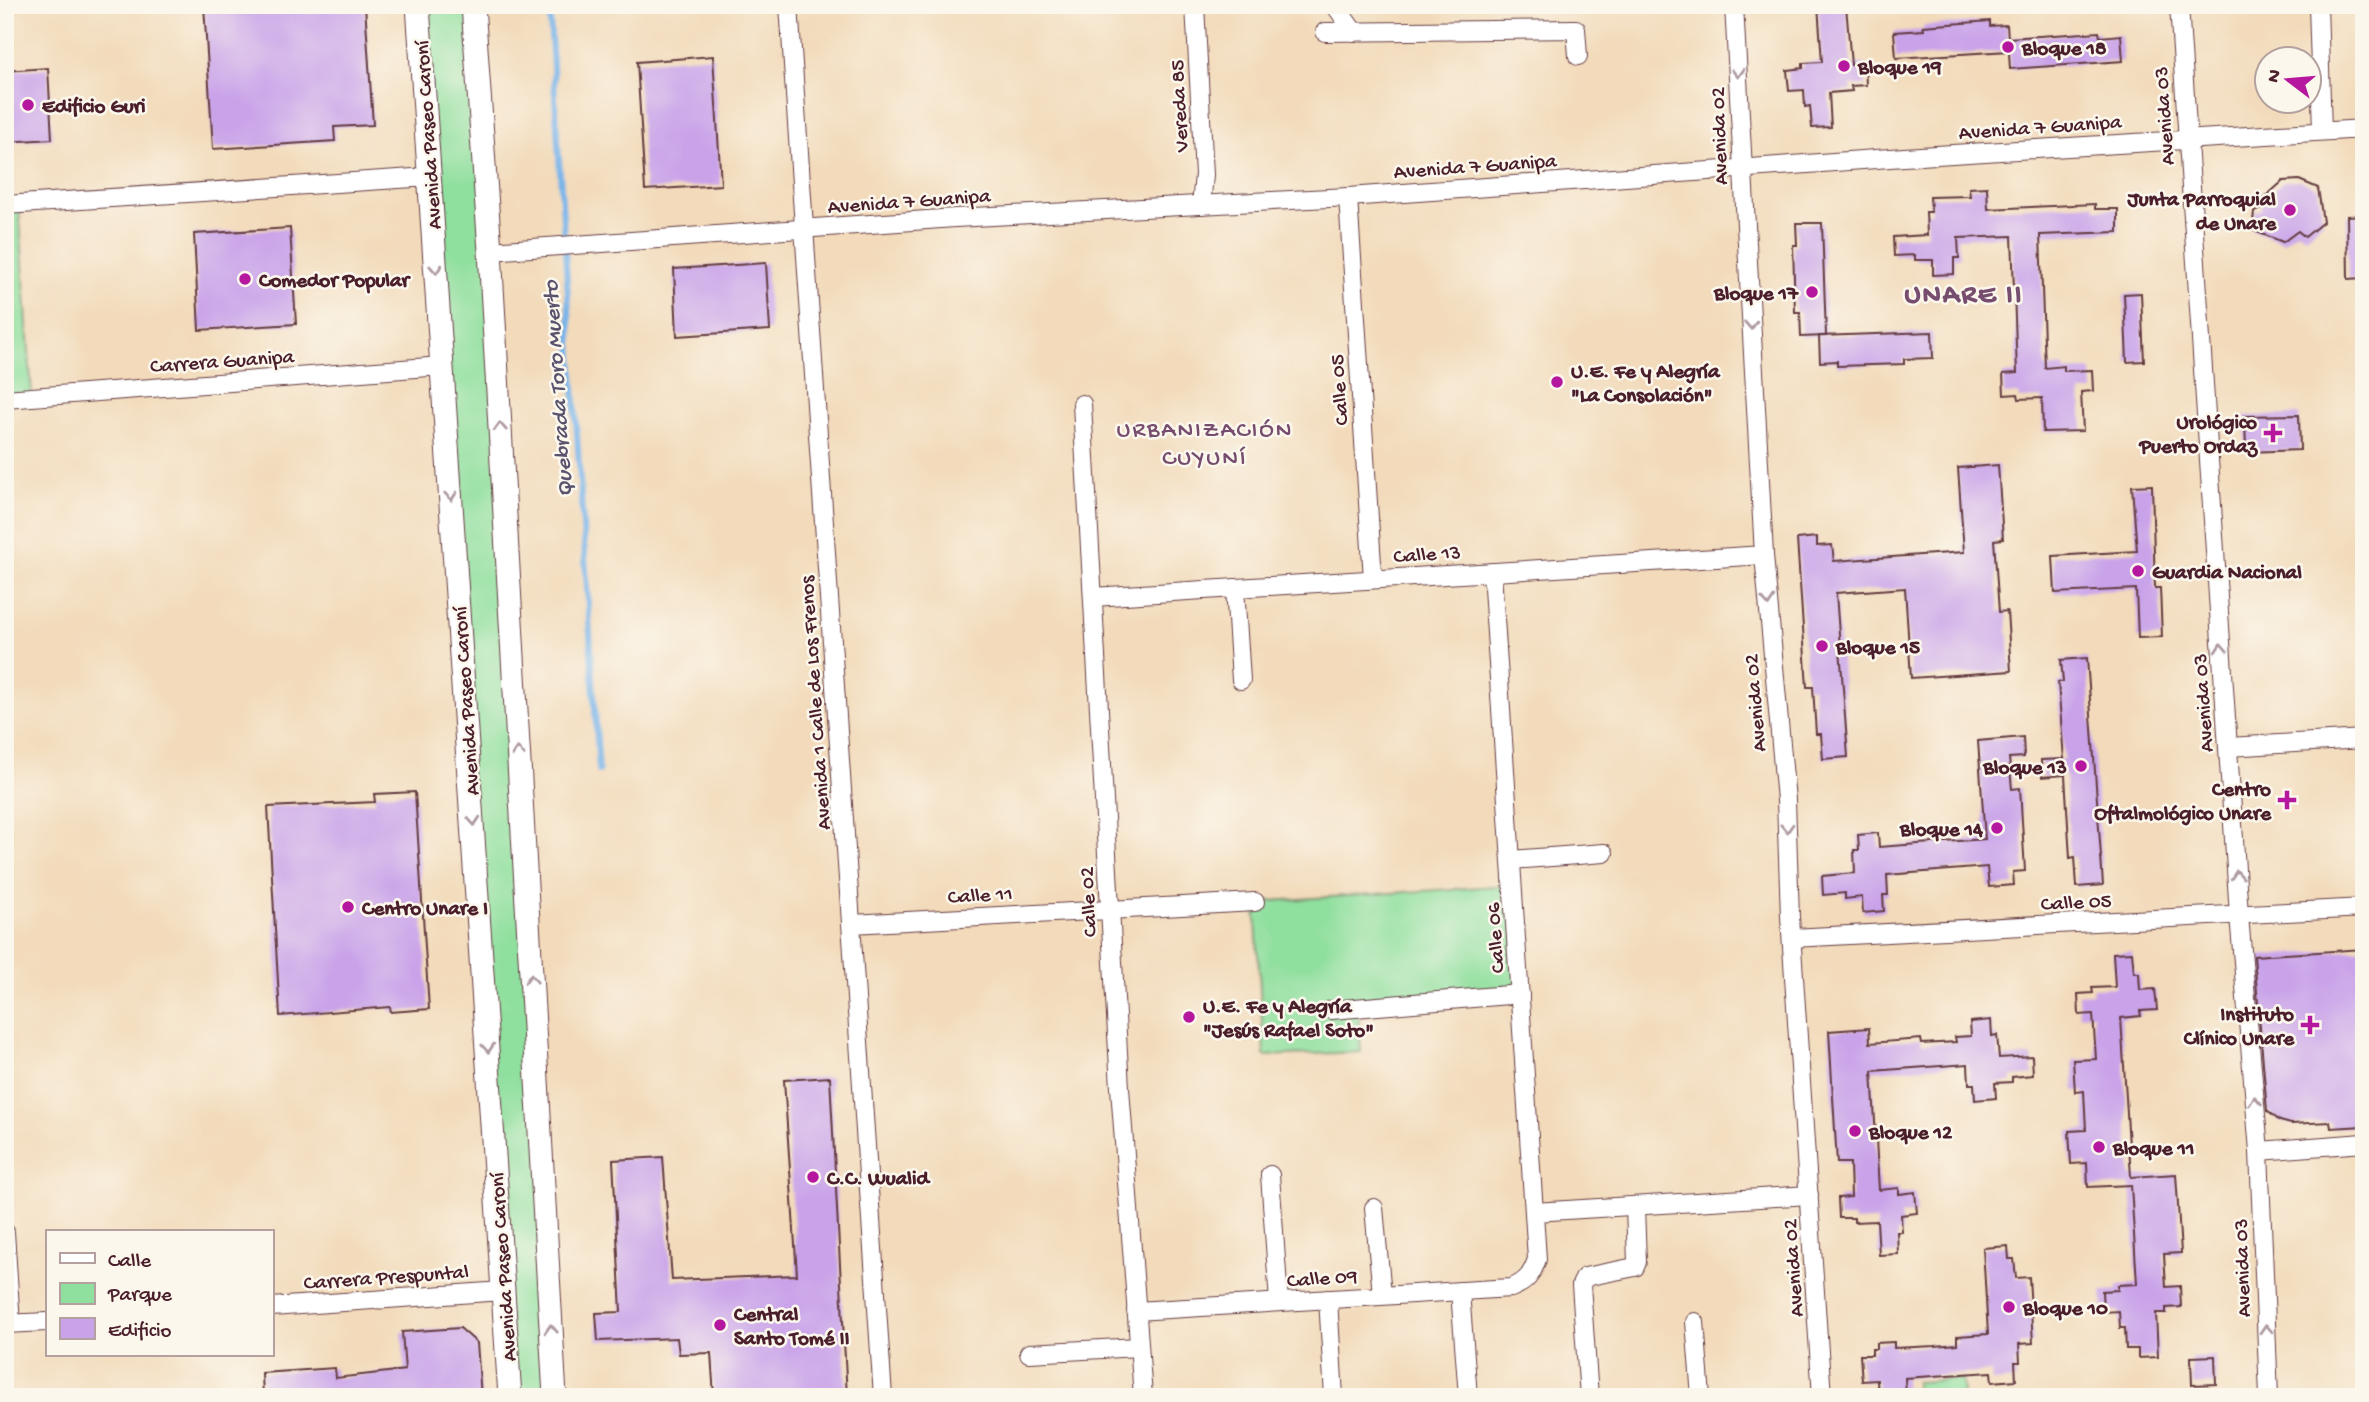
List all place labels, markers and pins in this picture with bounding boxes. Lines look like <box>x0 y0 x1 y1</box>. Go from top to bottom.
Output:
place label: Bloque 18 <box>2021 38 2107 63</box>
marker: Bloque 18 <box>2000 39 2016 55</box>
place label: Bloque 19 <box>1857 57 1942 82</box>
marker: Bloque 19 <box>1836 58 1852 74</box>
place label: Edificio Guri <box>42 96 146 121</box>
marker: Edificio Guri <box>20 97 36 113</box>
place label: Junta Parroquial de Unare <box>2127 189 2277 238</box>
marker: Junta Parroquial de Unare <box>2282 202 2298 218</box>
place label: Comedor Popular <box>258 270 412 295</box>
marker: Comedor Popular <box>237 271 253 287</box>
place label: Bloque 17 <box>1713 283 1799 308</box>
marker: Bloque 17 <box>1804 284 1820 300</box>
place label: U.E. Fe y Alegría "La Consolación" <box>1571 361 1721 410</box>
marker: U.E. Fe y Alegría "La Consolación" <box>1549 374 1565 390</box>
place label: Urológico Puerto Ordaz <box>2139 412 2259 461</box>
marker: Urológico Puerto Ordaz <box>2263 423 2283 443</box>
place label: Guardia Nacional <box>2152 562 2302 587</box>
marker: Guardia Nacional <box>2130 563 2146 579</box>
place label: Bloque 15 <box>1835 637 1920 662</box>
marker: Bloque 15 <box>1814 638 1830 654</box>
place label: Bloque 13 <box>1982 757 2067 782</box>
marker: Bloque 13 <box>2073 758 2089 774</box>
place label: Centro Oftalmológico Unare <box>2094 779 2272 828</box>
marker: Centro Oftalmológico Unare <box>2277 790 2297 810</box>
place label: Bloque 14 <box>1899 819 1984 844</box>
marker: Bloque 14 <box>1989 820 2005 836</box>
place label: Centro Unare I <box>361 898 488 923</box>
marker: Centro Unare I <box>340 899 356 915</box>
place label: U.E. Fe y Alegría "Jesús Rafael Soto" <box>1203 996 1374 1045</box>
place label: Instituto Clínico Unare <box>2183 1004 2295 1053</box>
marker: U.E. Fe y Alegría "Jesús Rafael Soto" <box>1181 1009 1197 1025</box>
marker: Instituto Clínico Unare <box>2300 1015 2320 1035</box>
place label: Bloque 12 <box>1868 1122 1953 1147</box>
marker: Bloque 12 <box>1847 1123 1863 1139</box>
place label: Bloque 11 <box>2112 1138 2194 1163</box>
marker: Bloque 11 <box>2091 1139 2107 1155</box>
place label: C.C. Wualid <box>826 1168 931 1193</box>
marker: C.C. Wualid <box>805 1169 821 1185</box>
place label: Bloque 10 <box>2022 1298 2108 1323</box>
marker: Bloque 10 <box>2001 1299 2017 1315</box>
place label: Central Santo Tomé II <box>733 1304 850 1353</box>
marker: Central Santo Tomé II <box>712 1317 728 1333</box>

